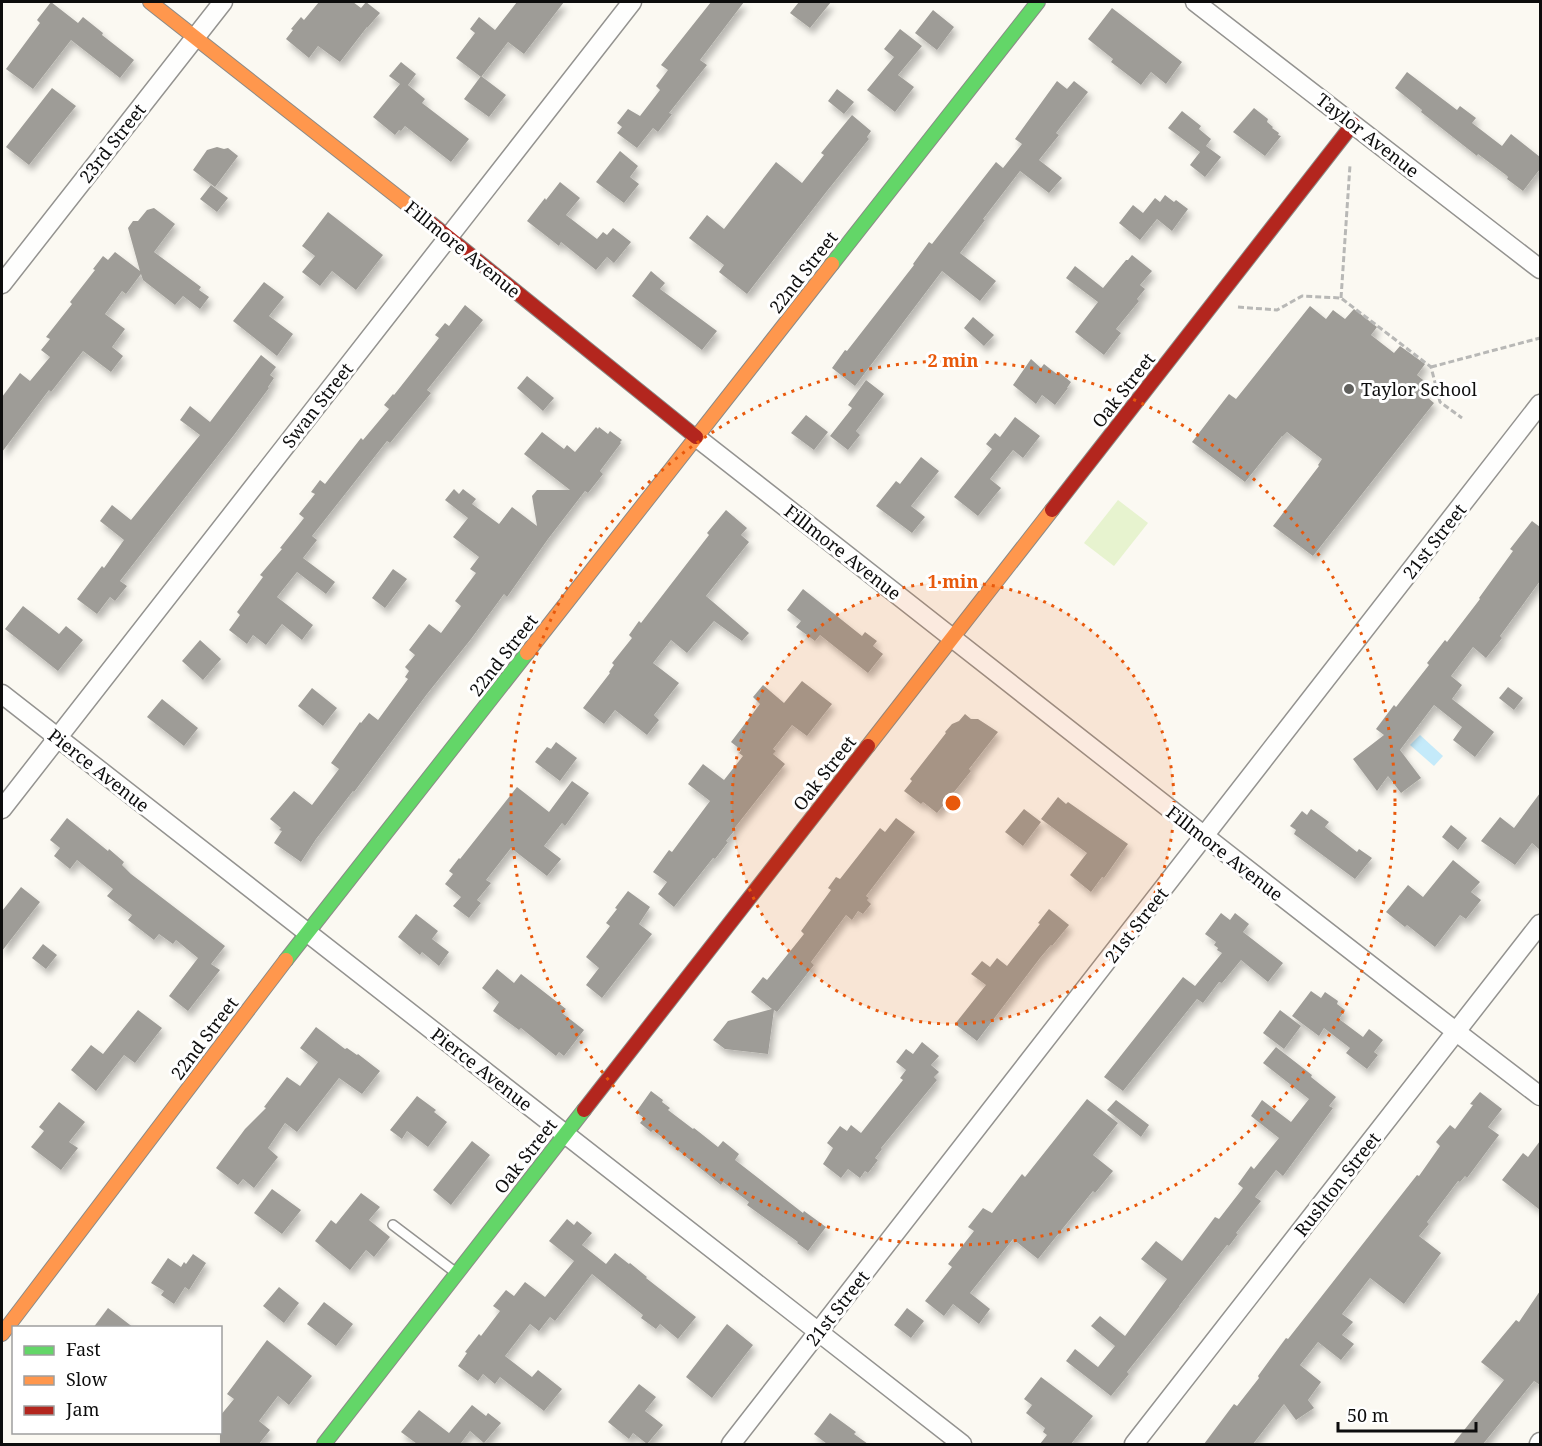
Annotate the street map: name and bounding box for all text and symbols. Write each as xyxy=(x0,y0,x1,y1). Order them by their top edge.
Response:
street label: Taylor Avenue xyxy=(1312,87,1424,183)
street label: 23rd Street xyxy=(73,98,151,188)
street label: Fillmore Avenue xyxy=(400,195,526,303)
street label: 22nd Street xyxy=(763,226,843,318)
text: 2 min xyxy=(928,348,978,372)
street label: Oak Street xyxy=(1086,348,1160,432)
street label: Swan Street xyxy=(276,358,358,452)
place label: Taylor School xyxy=(1361,377,1477,401)
marker: Taylor School xyxy=(1342,382,1356,396)
street label: 21st Street xyxy=(1397,498,1471,584)
street label: Fillmore Avenue xyxy=(780,499,906,605)
text: 1 min xyxy=(928,569,978,593)
street label: 22nd Street xyxy=(463,609,543,701)
street label: Pierce Avenue xyxy=(43,723,155,817)
street label: Oak Street xyxy=(787,731,861,815)
centre of rings xyxy=(943,793,963,813)
street label: Fillmore Avenue xyxy=(1162,800,1288,906)
street label: 21st Street xyxy=(1099,882,1173,968)
street label: 22nd Street xyxy=(165,992,243,1084)
street label: Pierce Avenue xyxy=(426,1022,538,1116)
street label: Oak Street xyxy=(488,1114,562,1198)
street label: Rushton Street xyxy=(1289,1127,1385,1241)
street label: 21st Street xyxy=(800,1265,874,1351)
legend xyxy=(12,1326,222,1434)
text: Fast xyxy=(66,1337,101,1361)
text: Slow xyxy=(66,1367,108,1391)
scale bar xyxy=(1338,1395,1476,1433)
text: Jam xyxy=(65,1397,100,1421)
text: 50 m xyxy=(1347,1403,1389,1427)

